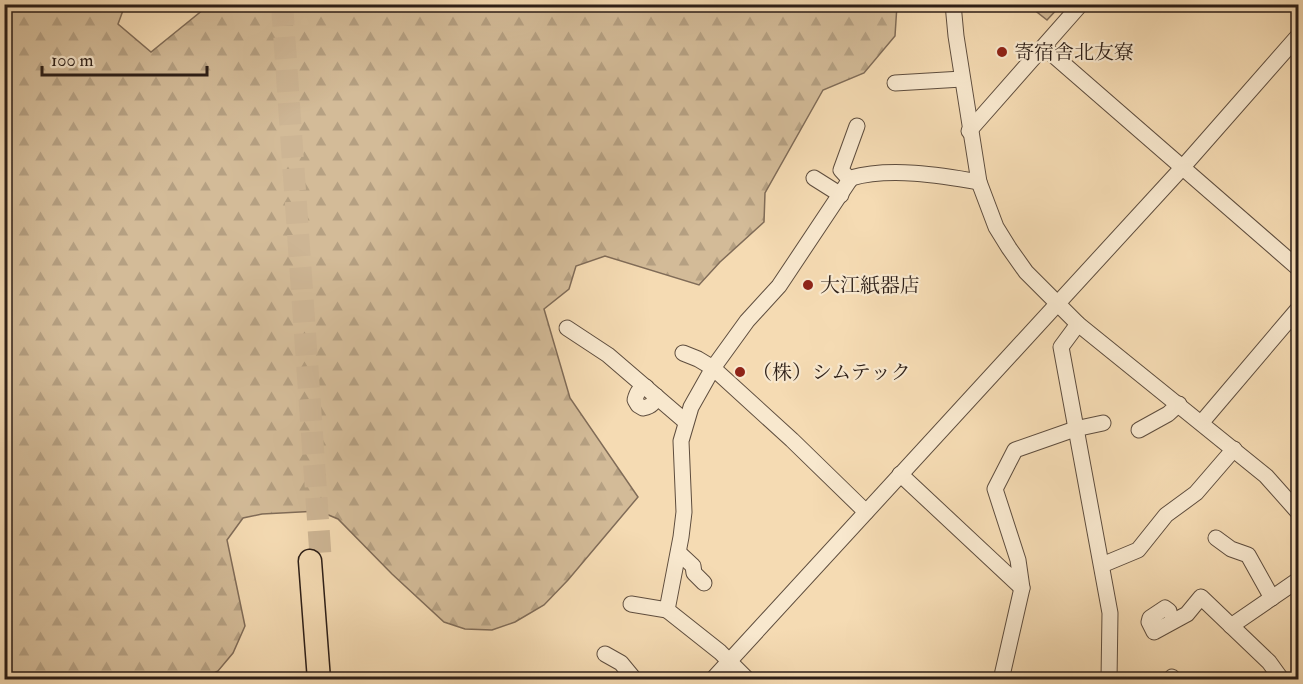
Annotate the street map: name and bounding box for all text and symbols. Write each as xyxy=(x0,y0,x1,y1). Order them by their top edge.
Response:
scale bar xyxy=(42,39,207,77)
place label: 寄宿舎北友寮 xyxy=(1014,40,1134,65)
marker: 寄宿舎北友寮 xyxy=(995,45,1009,59)
text: 100 m xyxy=(51,49,94,72)
place label: 大江紙器店 xyxy=(820,273,920,298)
marker: 大江紙器店 xyxy=(801,278,815,292)
place label: （株）シムテック xyxy=(752,360,911,385)
marker: （株）シムテック xyxy=(733,365,747,379)

